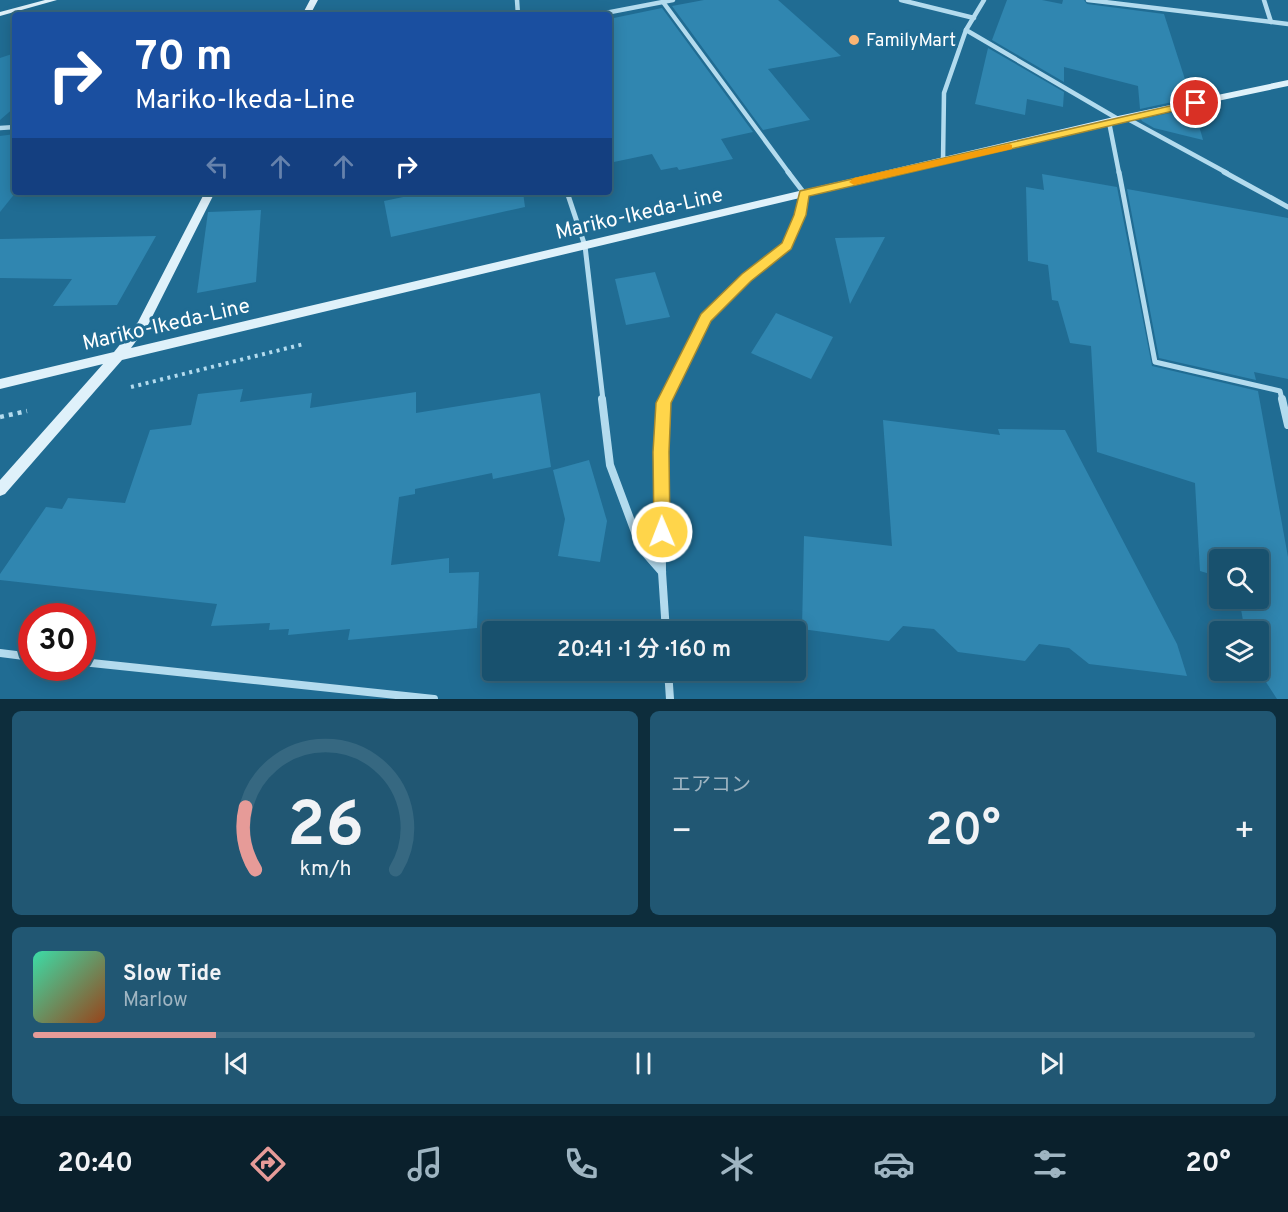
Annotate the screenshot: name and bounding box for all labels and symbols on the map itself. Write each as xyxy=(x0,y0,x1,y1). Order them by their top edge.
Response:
place label: FamilyMart xyxy=(866,30,956,53)
marker: FamilyMart xyxy=(847,33,861,47)
pin xyxy=(1170,77,1221,128)
street label: Mariko-Ikeda-Line xyxy=(553,182,726,247)
street label: Mariko-Ikeda-Line xyxy=(80,293,253,358)
position arrow xyxy=(630,500,694,564)
speed limit sign: 30 xyxy=(18,603,96,681)

